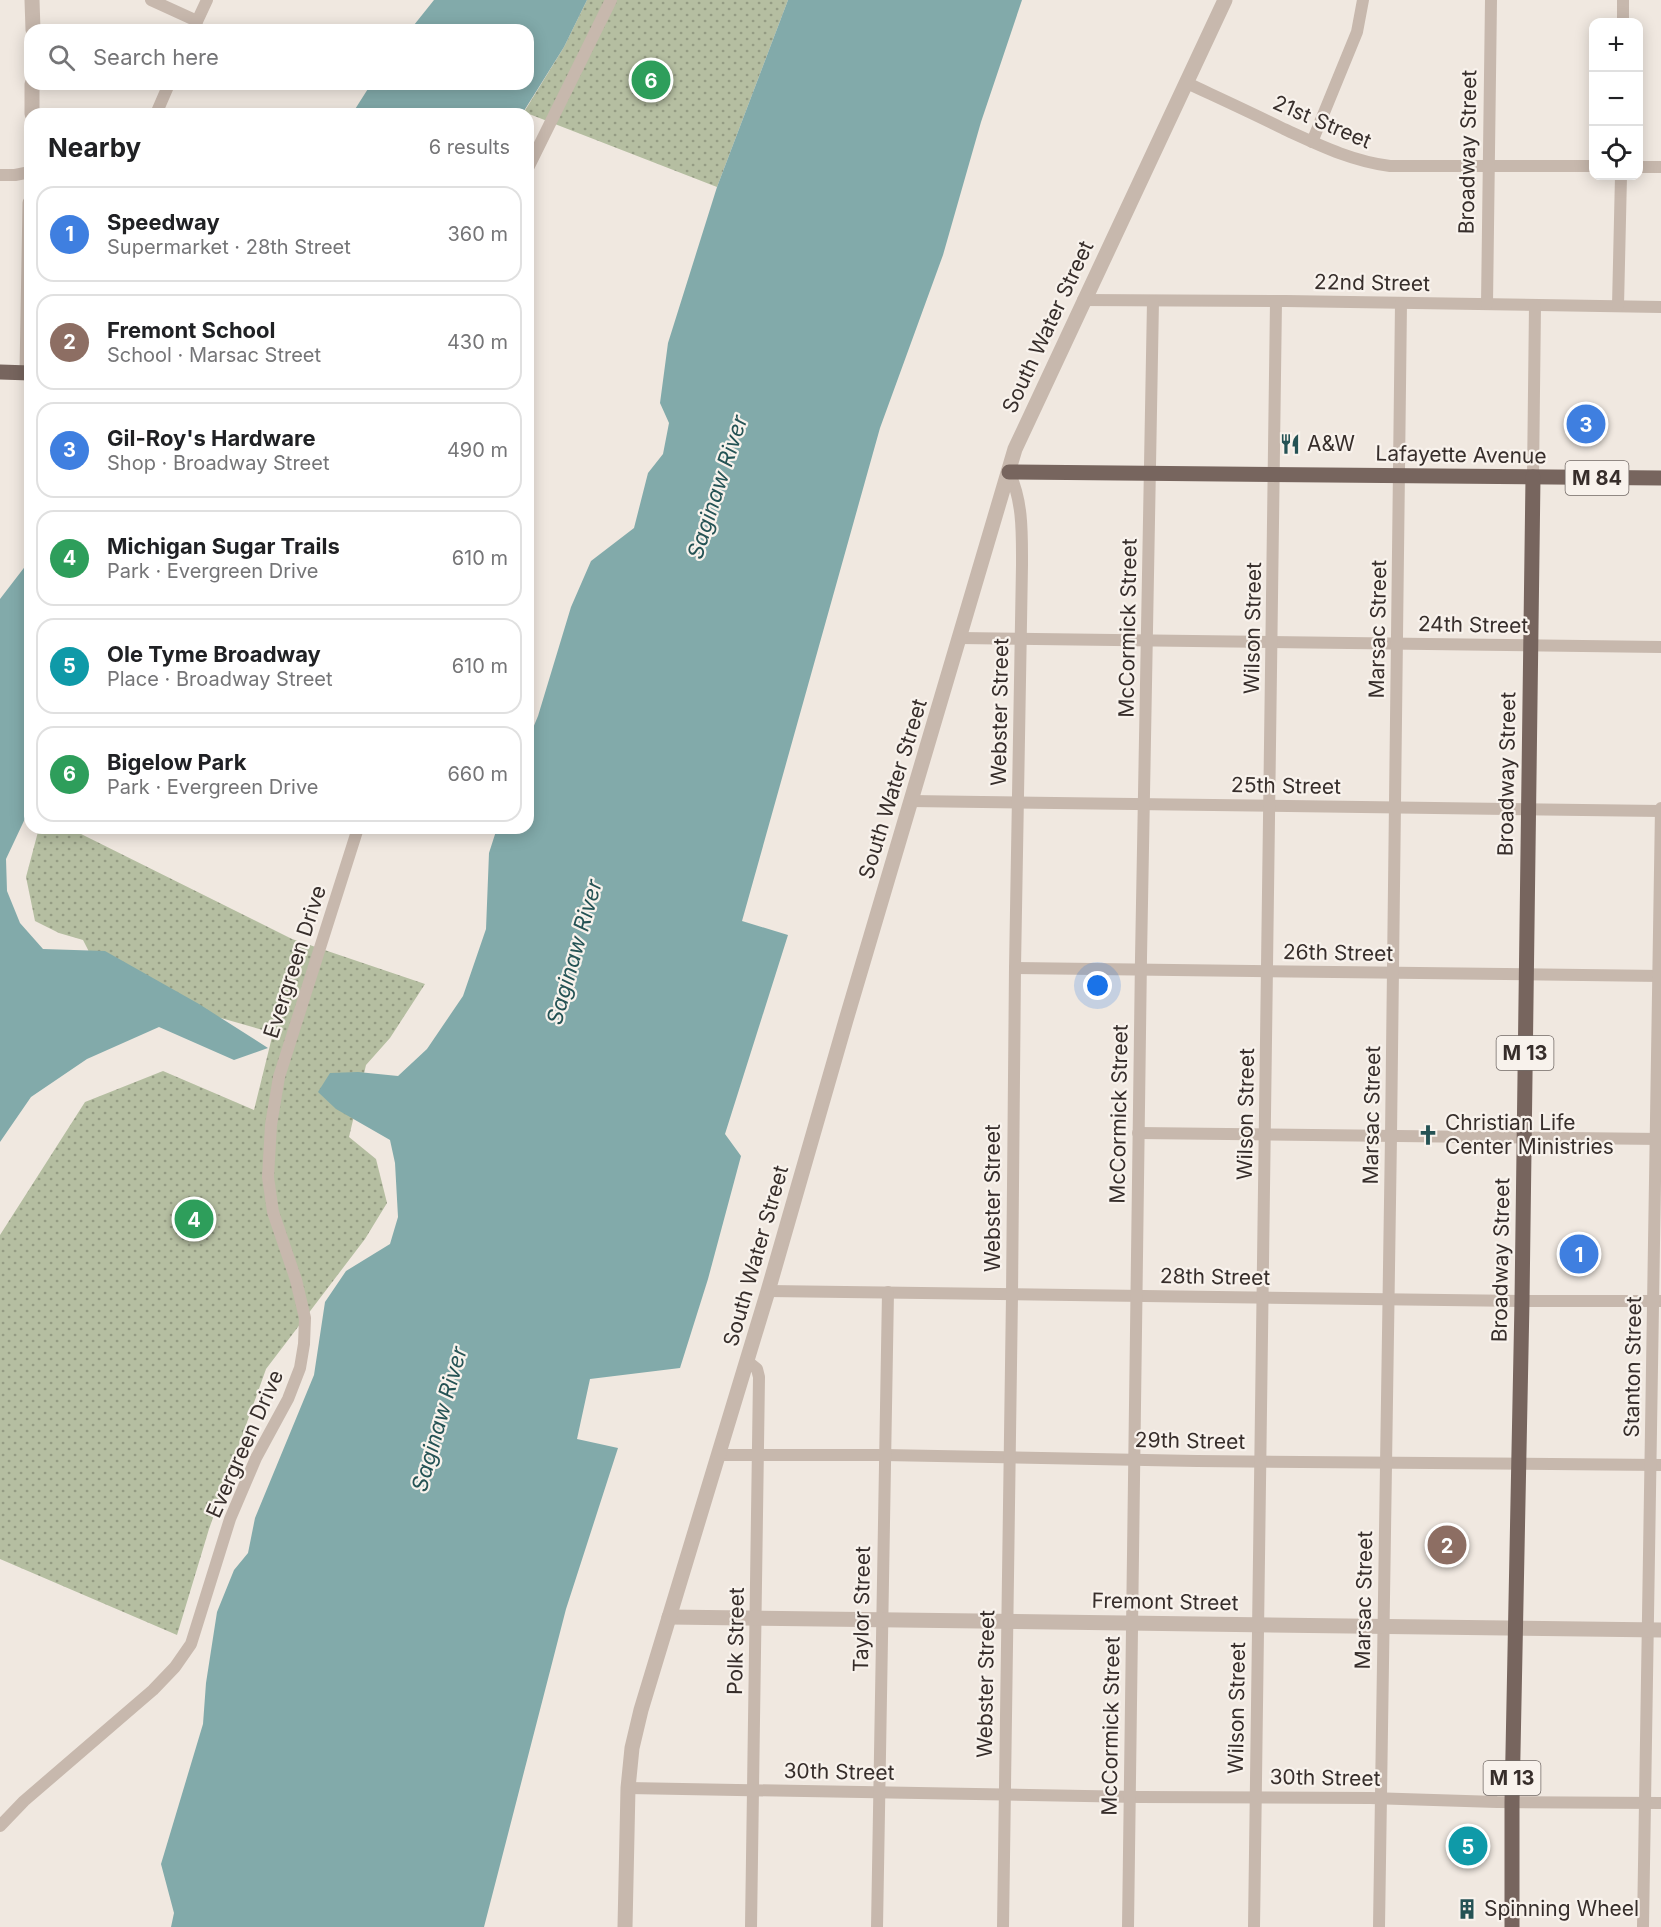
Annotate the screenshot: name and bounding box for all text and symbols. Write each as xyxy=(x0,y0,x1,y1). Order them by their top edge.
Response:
map controls xyxy=(1589,18,1643,180)
button: + xyxy=(1589,18,1643,72)
search box xyxy=(24,24,534,90)
icon: search xyxy=(45,41,78,74)
text: Search here xyxy=(93,44,219,70)
pin: 6 xyxy=(632,58,670,103)
street label: Broadway Street xyxy=(1454,69,1481,234)
button: − xyxy=(1589,72,1643,126)
street label: 21st Street xyxy=(1269,90,1375,154)
button: locate xyxy=(1589,126,1643,180)
text: Nearby xyxy=(48,132,141,163)
text: 6 results xyxy=(429,135,510,159)
text: Speedway xyxy=(107,209,220,235)
text: 1 xyxy=(65,222,74,246)
text: 360 m xyxy=(447,222,508,246)
text: Supermarket · 28th Street xyxy=(107,235,351,259)
street label: South Water Street xyxy=(997,237,1098,417)
street label: 22nd Street xyxy=(1314,269,1430,296)
text: Fremont School xyxy=(107,317,276,343)
text: 2 xyxy=(63,330,76,354)
text: 430 m xyxy=(447,330,508,354)
text: School · Marsac Street xyxy=(107,343,321,367)
pin: 3 xyxy=(1566,402,1606,446)
water label: Saginaw River xyxy=(682,411,753,562)
text: Gil-Roy's Hardware xyxy=(107,425,316,451)
place label: A&W xyxy=(1307,431,1355,456)
restaurant icon: A&W xyxy=(1278,432,1302,456)
text: 3 xyxy=(63,438,76,462)
text: 490 m xyxy=(447,438,508,462)
street label: Lafayette Avenue xyxy=(1375,441,1547,468)
text: Shop · Broadway Street xyxy=(107,451,329,475)
road number: M 84 xyxy=(1566,461,1628,495)
text: Michigan Sugar Trails xyxy=(107,533,340,559)
street label: McCormick Street xyxy=(1113,538,1142,718)
text: 4 xyxy=(63,546,76,570)
text: 610 m xyxy=(452,546,508,570)
text: Park · Evergreen Drive xyxy=(107,559,318,583)
street label: Marsac Street xyxy=(1364,559,1391,699)
street label: Wilson Street xyxy=(1239,562,1266,694)
street label: 24th Street xyxy=(1418,611,1529,638)
street label: Webster Street xyxy=(986,638,1013,786)
text: Ole Tyme Broadway xyxy=(107,641,321,667)
text: 5 xyxy=(63,654,76,678)
text: 610 m xyxy=(452,654,508,678)
text: Place · Broadway Street xyxy=(107,667,333,691)
street label: Broadway Street xyxy=(1493,691,1520,856)
street label: South Water Street xyxy=(853,696,932,882)
text: Bigelow Park xyxy=(107,749,246,775)
text: 6 xyxy=(63,762,76,786)
text: 660 m xyxy=(447,762,508,786)
street label: 25th Street xyxy=(1231,772,1341,799)
text: Park · Evergreen Drive xyxy=(107,775,318,799)
water label: Saginaw River xyxy=(541,876,607,1027)
street label: Evergreen Drive xyxy=(258,882,331,1041)
street label: 26th Street xyxy=(1283,939,1393,966)
your location xyxy=(1083,971,1112,1000)
street label: McCormick Street xyxy=(1104,1024,1133,1204)
road number: M 13 xyxy=(1496,1036,1553,1070)
street label: Marsac Street xyxy=(1358,1045,1385,1185)
street label: Wilson Street xyxy=(1232,1048,1259,1180)
place label: Christian Life Center Ministries xyxy=(1445,1110,1614,1159)
church icon: Christian Life Center Ministries xyxy=(1416,1123,1440,1147)
street label: Webster Street xyxy=(980,1124,1005,1272)
street label: South Water Street xyxy=(718,1162,793,1349)
street label: Broadway Street xyxy=(1487,1177,1514,1342)
pin: 4 xyxy=(174,1196,214,1242)
pin: 1 xyxy=(1560,1232,1598,1276)
street label: 28th Street xyxy=(1160,1263,1270,1290)
street label: Stanton Street xyxy=(1619,1296,1646,1438)
water label: Saginaw River xyxy=(406,1343,472,1494)
street label: Evergreen Drive xyxy=(201,1366,288,1522)
street label: 29th Street xyxy=(1135,1427,1246,1454)
pin: 2 xyxy=(1428,1522,1466,1568)
street label: Marsac Street xyxy=(1350,1530,1377,1670)
street label: Taylor Street xyxy=(848,1546,875,1672)
street label: Polk Street xyxy=(722,1587,749,1695)
street label: Fremont Street xyxy=(1091,1588,1239,1615)
street label: Webster Street xyxy=(972,1610,999,1758)
street label: McCormick Street xyxy=(1096,1636,1125,1816)
street label: Wilson Street xyxy=(1223,1642,1250,1774)
street label: 30th Street xyxy=(783,1758,895,1785)
road number: M 13 xyxy=(1484,1761,1540,1795)
street label: 30th Street xyxy=(1269,1764,1381,1791)
pin: 5 xyxy=(1448,1824,1488,1868)
place label: Spinning Wheel xyxy=(1484,1896,1639,1921)
building icon: Spinning Wheel xyxy=(1455,1897,1479,1921)

